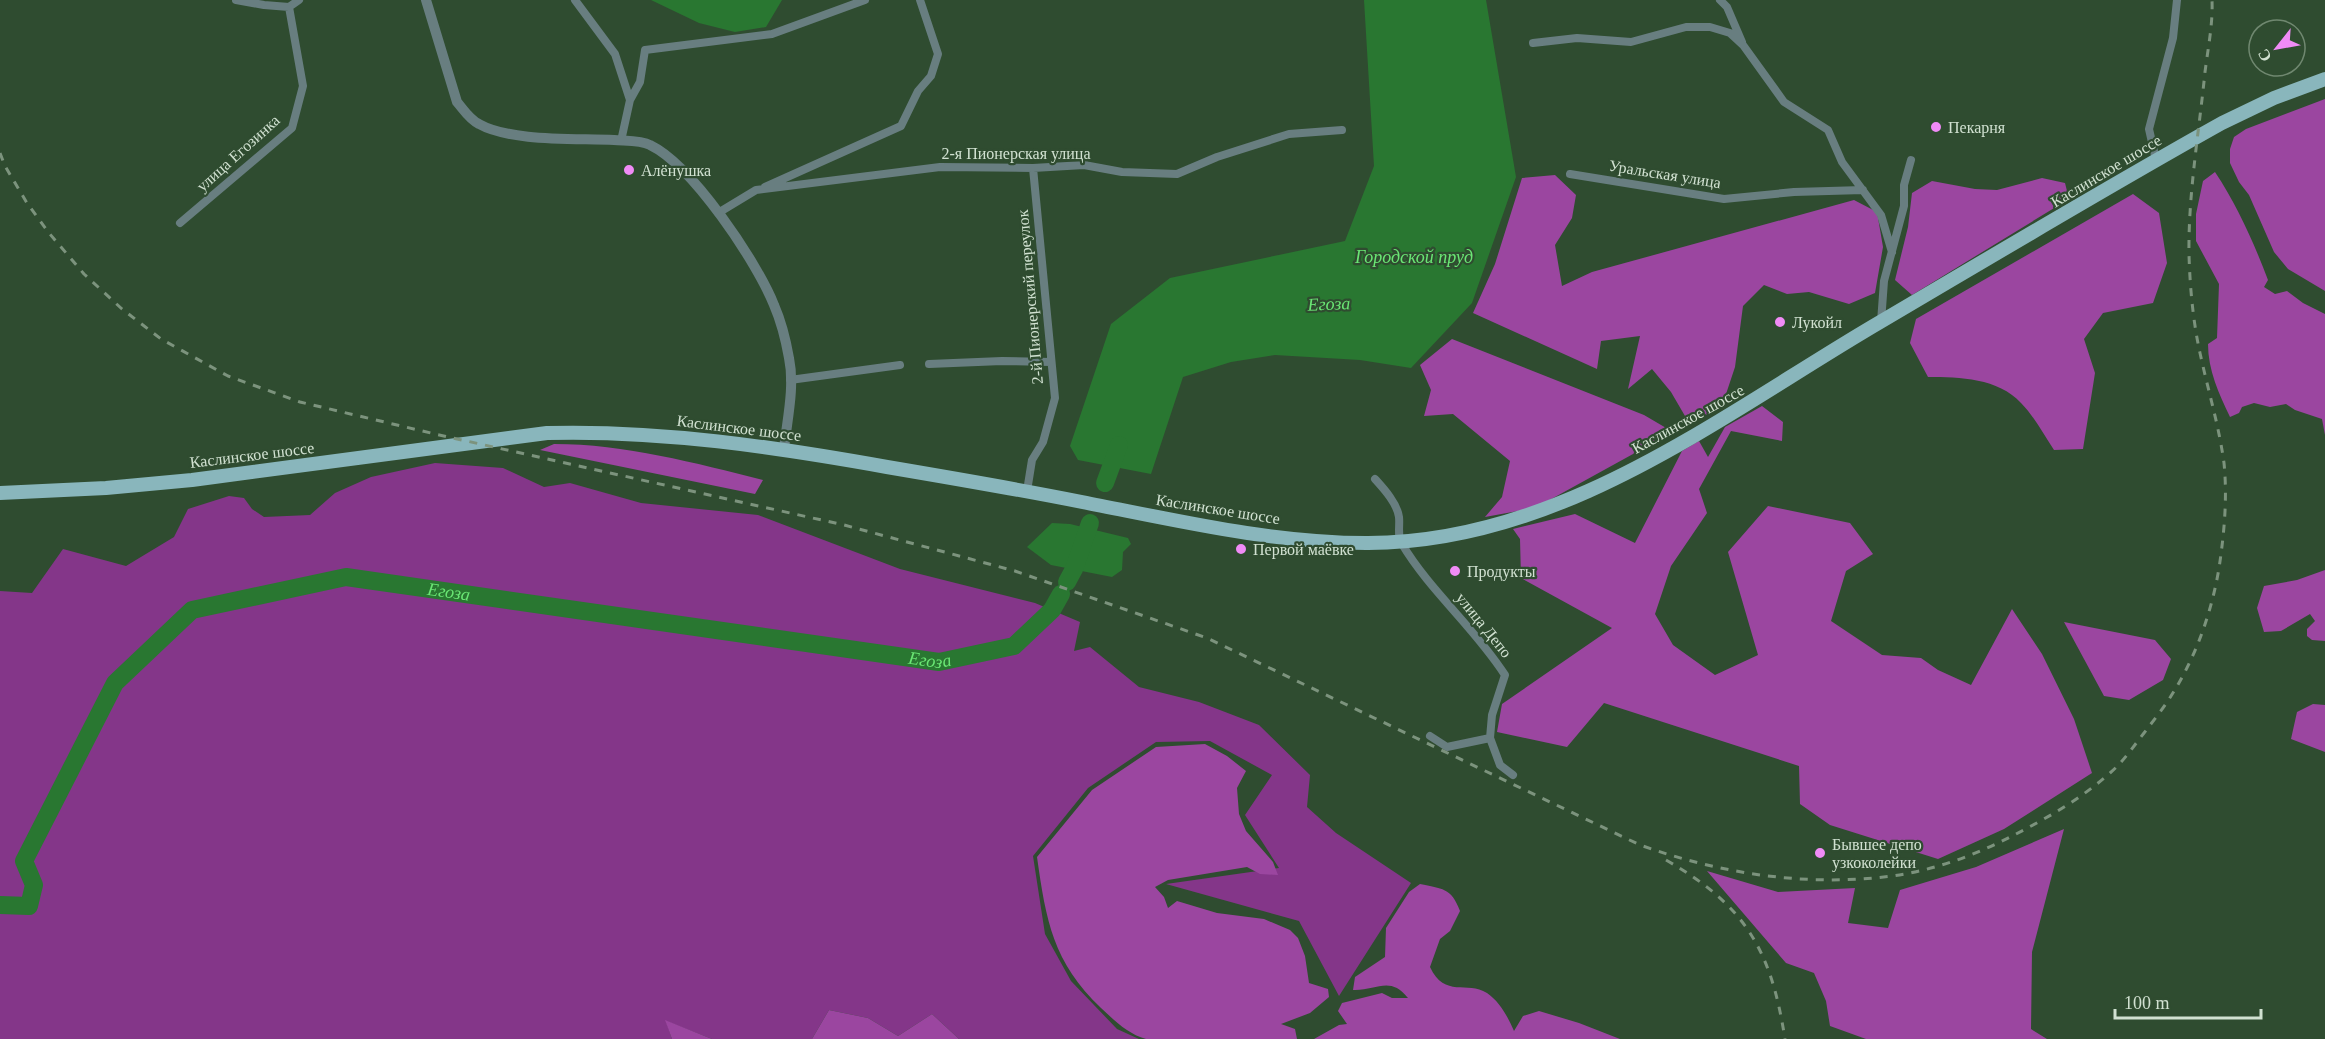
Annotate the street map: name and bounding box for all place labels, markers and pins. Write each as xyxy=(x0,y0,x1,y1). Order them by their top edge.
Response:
place label: Пекарня xyxy=(1948,119,2006,137)
marker: Пекарня xyxy=(1929,120,1943,134)
place label: Алёнушка xyxy=(641,162,711,180)
marker: Алёнушка xyxy=(622,163,636,177)
place label: Лукойл xyxy=(1792,314,1842,332)
marker: Лукойл xyxy=(1773,315,1787,329)
place label: Первой маёвке xyxy=(1253,541,1354,559)
marker: Первой маёвке xyxy=(1234,542,1248,556)
place label: Продукты xyxy=(1467,563,1536,581)
marker: Продукты xyxy=(1448,564,1462,578)
place label: Бывшее депо узкоколейки xyxy=(1832,836,1922,872)
marker: Бывшее депо узкоколейки xyxy=(1813,846,1827,860)

